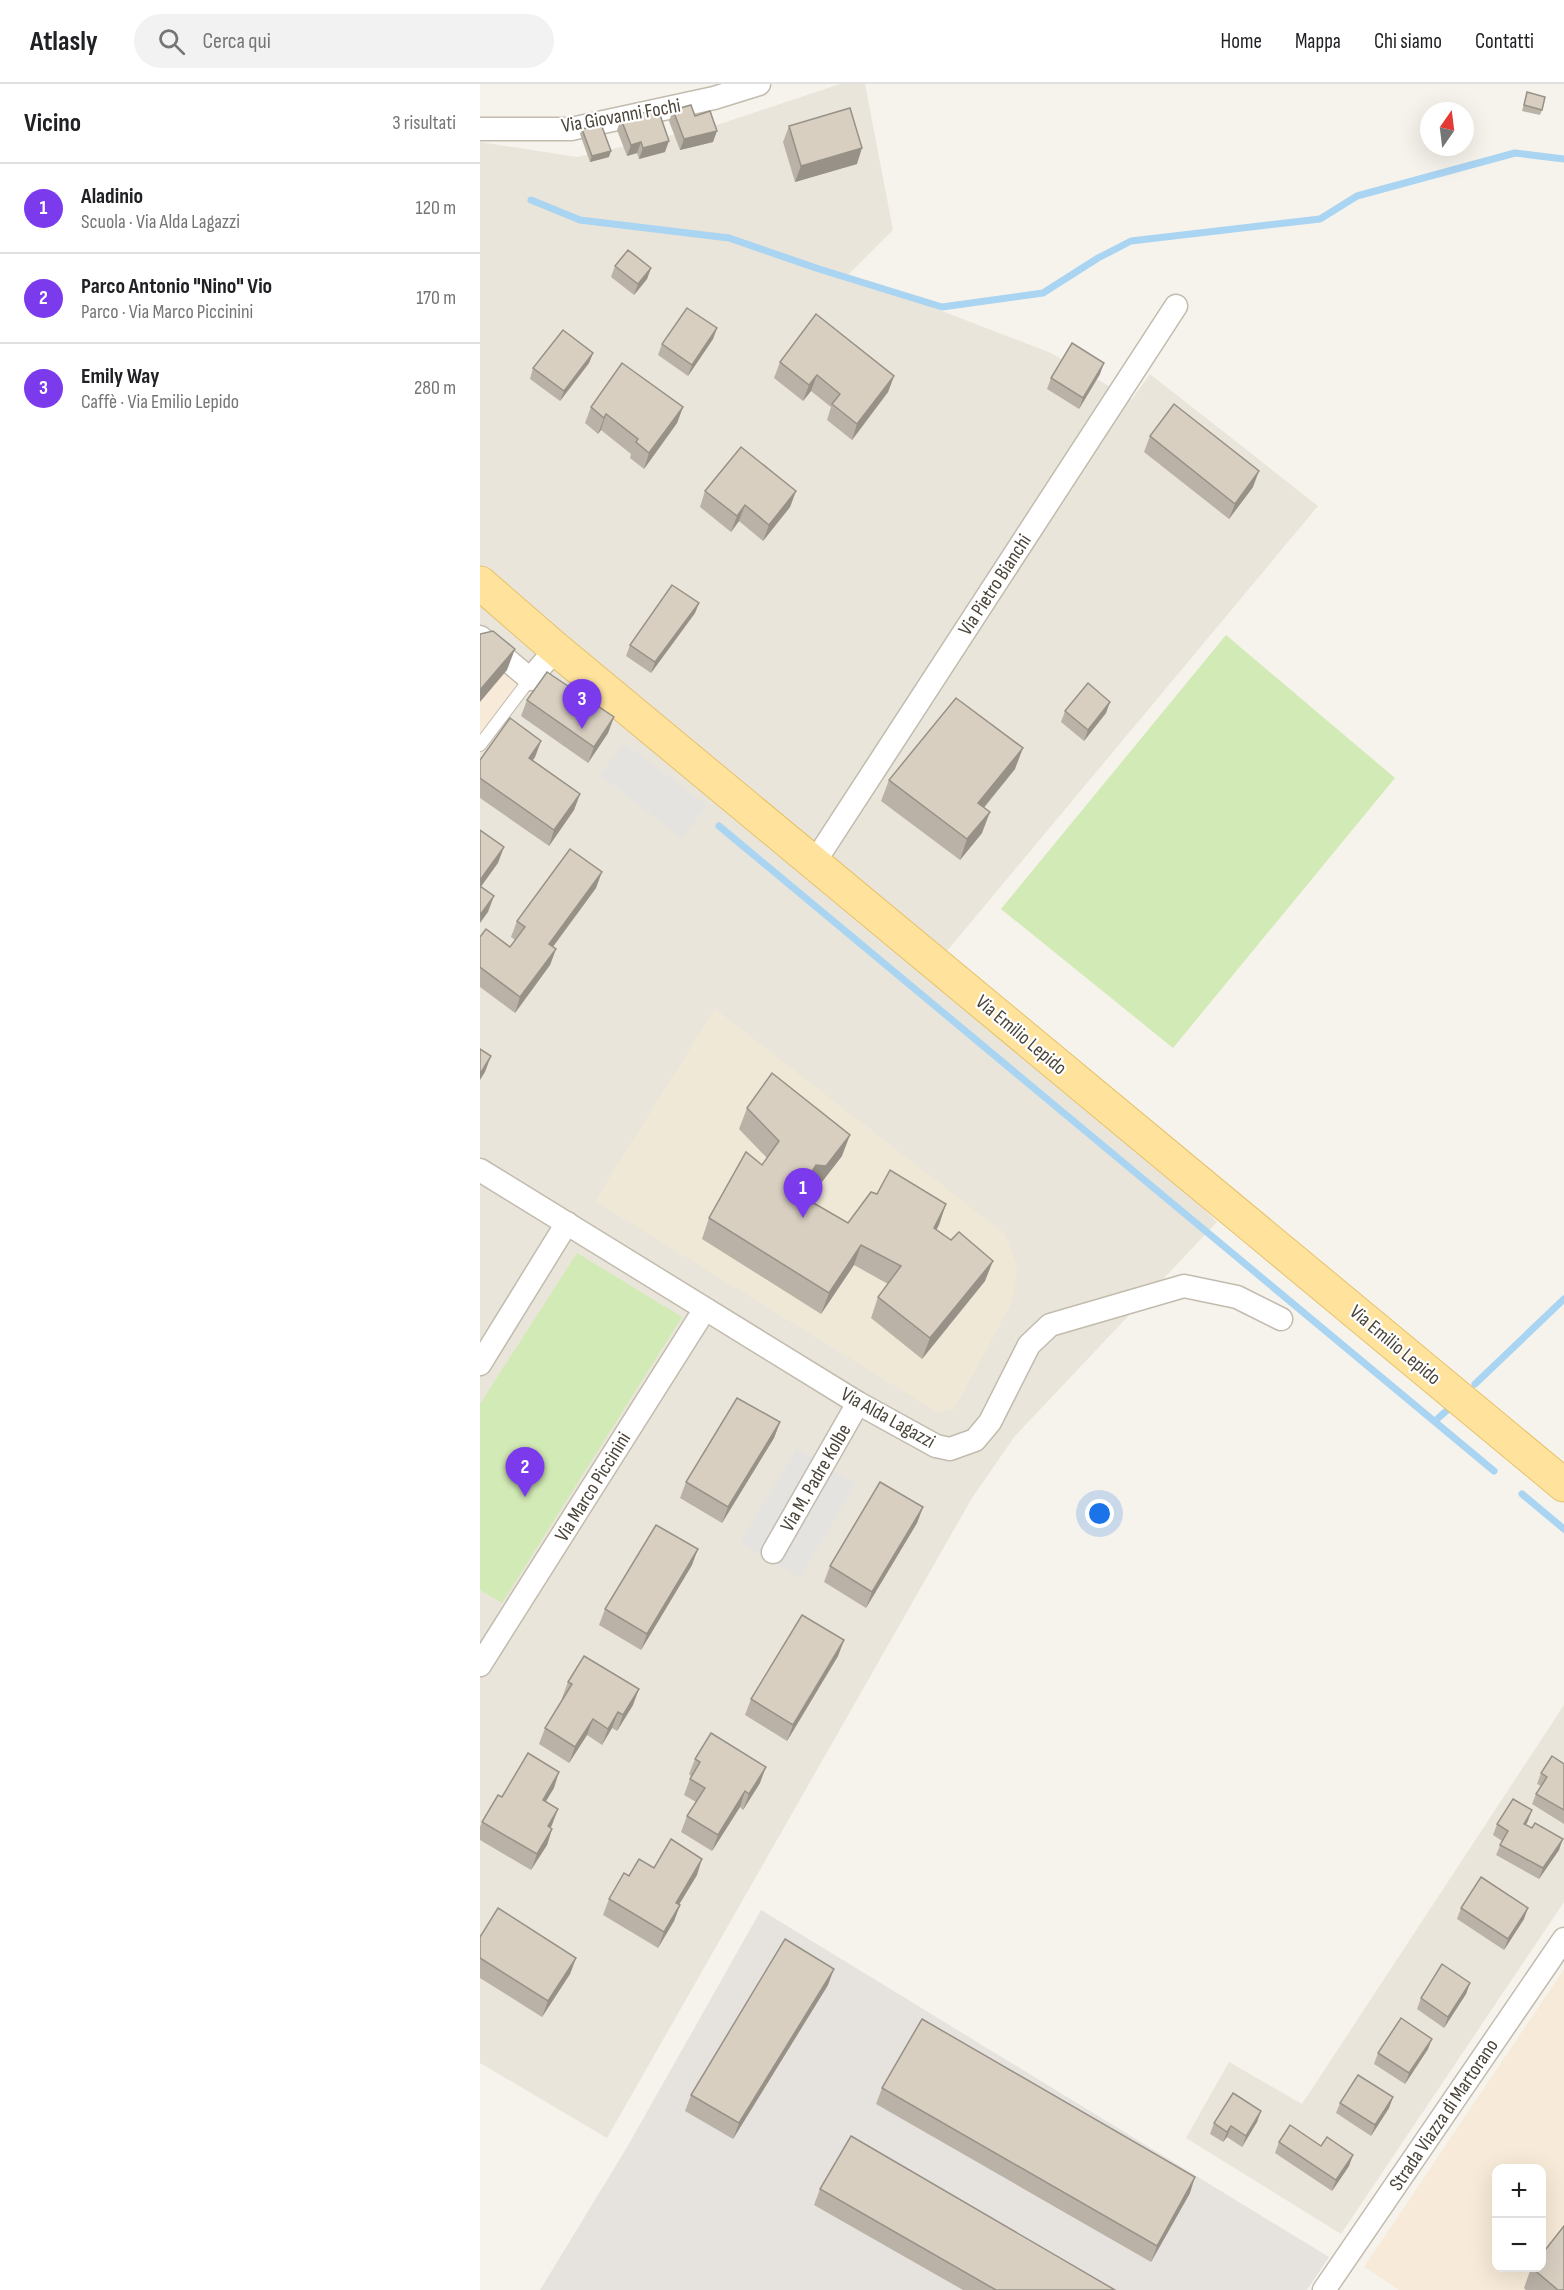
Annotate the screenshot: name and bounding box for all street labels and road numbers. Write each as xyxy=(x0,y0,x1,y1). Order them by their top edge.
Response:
street label: Via Giovanni Fochi xyxy=(560,94,682,138)
street label: Via Pietro Bianchi xyxy=(953,530,1037,640)
street label: Via Emilio Lepido xyxy=(971,990,1071,1080)
street label: Via Emilio Lepido xyxy=(1345,1300,1445,1390)
street label: Via Alda Lagazzi xyxy=(837,1382,939,1454)
street label: Via M. Padre Kolbe xyxy=(776,1420,856,1536)
street label: Via Marco Piccinini xyxy=(550,1428,636,1546)
street label: Strada Viazza di Martorano xyxy=(1384,2035,1504,2195)

